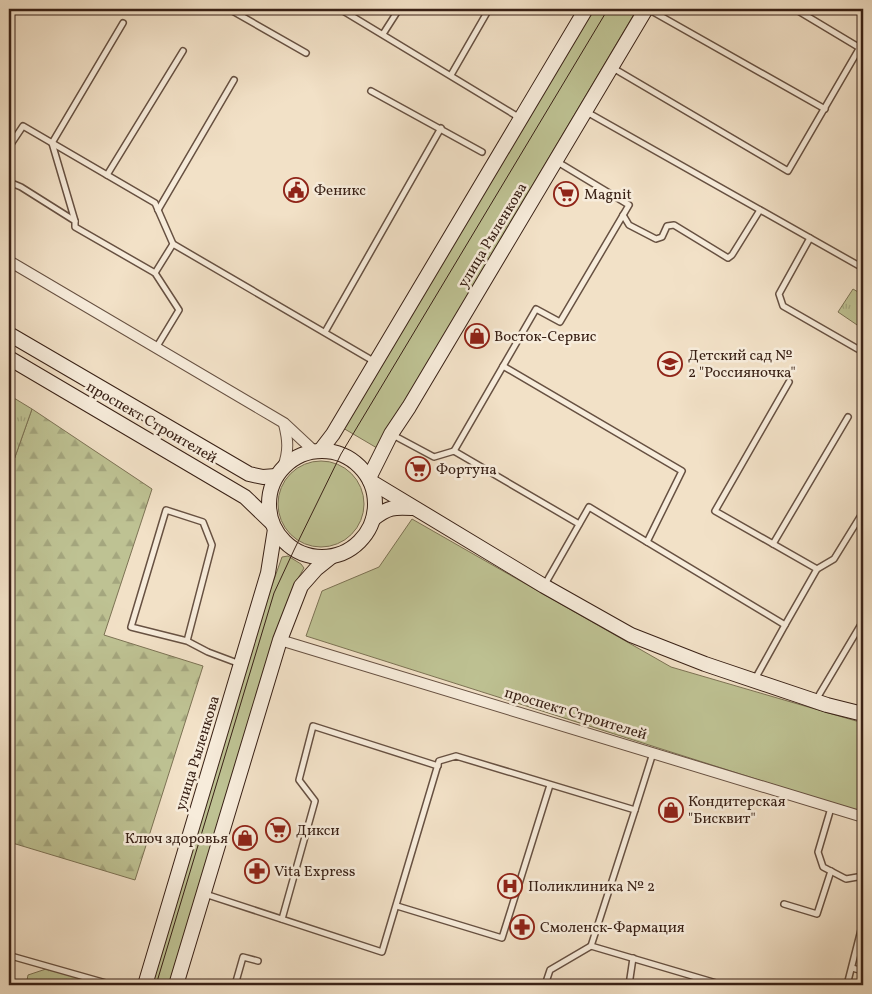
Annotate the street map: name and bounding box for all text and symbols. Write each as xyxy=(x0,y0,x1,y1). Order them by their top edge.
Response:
public building icon: Феникс xyxy=(283,177,309,203)
street label: улица Рыленкова xyxy=(454,179,533,292)
place label: Феникс xyxy=(314,181,366,202)
supermarket icon: Magnit xyxy=(553,181,579,207)
place label: Magnit xyxy=(584,185,632,206)
shop icon: Восток-Сервис xyxy=(464,323,490,349)
place label: Восток-Сервис xyxy=(494,327,597,348)
place label: Детский сад № 2 "Россияночка" xyxy=(688,346,796,384)
school or university icon: Детский сад № 2 "Россияночка" xyxy=(657,351,683,377)
street label: проспект Строителей xyxy=(82,377,221,469)
supermarket icon: Фортуна xyxy=(405,456,431,482)
place label: Фортуна xyxy=(436,460,497,481)
street label: проспект Строителей xyxy=(502,683,649,746)
street label: улица Рыленкова xyxy=(171,693,226,814)
place label: Кондитерская "Бисквит" xyxy=(688,792,786,830)
shop icon: Кондитерская "Бисквит" xyxy=(658,797,684,823)
supermarket icon: Дикси xyxy=(265,817,291,843)
place label: Дикси xyxy=(296,821,340,842)
shop icon: Ключ здоровья xyxy=(232,825,258,851)
place label: Ключ здоровья xyxy=(125,829,228,850)
pharmacy icon: Vita Express xyxy=(244,858,270,884)
place label: Vita Express xyxy=(274,862,355,883)
hospital icon: Поликлиника № 2 xyxy=(497,873,523,899)
place label: Поликлиника № 2 xyxy=(528,877,655,898)
pharmacy icon: Смоленск-Фармация xyxy=(509,914,535,940)
place label: Смоленск-Фармация xyxy=(540,918,685,939)

